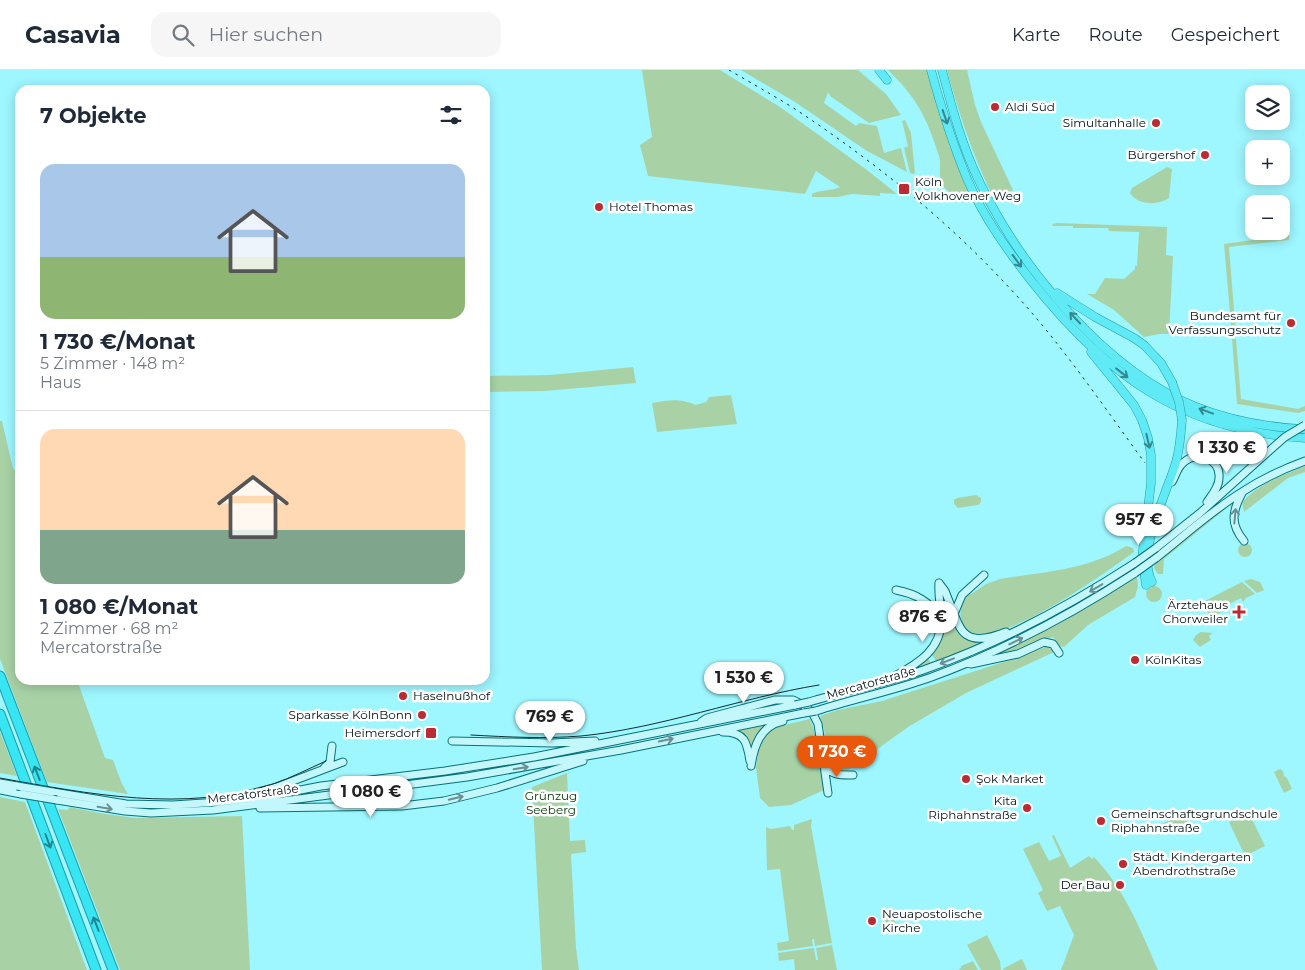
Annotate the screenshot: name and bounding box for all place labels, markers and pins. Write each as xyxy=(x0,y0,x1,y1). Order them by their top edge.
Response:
place label: Aldi Süd xyxy=(1005,99,1055,114)
marker: Aldi Süd xyxy=(989,101,1001,113)
place label: Simultanhalle xyxy=(1063,115,1146,130)
marker: Simultanhalle xyxy=(1150,117,1162,129)
place label: Bürgershof xyxy=(1127,147,1196,162)
marker: Bürgershof xyxy=(1199,149,1211,161)
place label: Köln Volkhovener Weg xyxy=(915,174,1021,203)
marker: Köln Volkhovener Weg xyxy=(897,182,911,196)
place label: Hotel Thomas xyxy=(609,199,693,214)
marker: Hotel Thomas xyxy=(593,201,605,213)
place label: Bundesamt für Verfassungsschutz xyxy=(1169,308,1281,337)
marker: Bundesamt für Verfassungsschutz xyxy=(1285,317,1297,329)
pin: 1 330 € xyxy=(1181,432,1273,474)
pin: 957 € xyxy=(1104,504,1174,546)
place label: Ärztehaus Chorweiler xyxy=(1163,597,1228,626)
pin: 876 € xyxy=(888,600,958,643)
marker: Ärztehaus Chorweiler xyxy=(1232,605,1246,619)
place label: KölnKitas xyxy=(1145,652,1201,667)
marker: KölnKitas xyxy=(1129,654,1141,666)
pin: 1 530 € xyxy=(698,662,790,704)
place label: Haselnußhof xyxy=(413,688,491,703)
marker: Haselnußhof xyxy=(397,690,409,702)
pin: 769 € xyxy=(515,700,585,743)
place label: Sparkasse KölnBonn xyxy=(289,707,412,722)
marker: Sparkasse KölnBonn xyxy=(416,709,428,721)
place label: Heimersdorf xyxy=(345,725,421,740)
marker: Heimersdorf xyxy=(424,726,438,740)
pin: 1 730 € xyxy=(791,736,883,778)
place label: Şok Market xyxy=(976,771,1044,786)
marker: Şok Market xyxy=(960,773,972,785)
pin: 1 080 € xyxy=(325,776,417,818)
place label: Kita Riphahnstraße xyxy=(928,793,1017,822)
marker: Kita Riphahnstraße xyxy=(1021,802,1033,814)
place label: Gemeinschaftsgrundschule Riphahnstraße xyxy=(1111,806,1278,835)
marker: Gemeinschaftsgrundschule Riphahnstraße xyxy=(1095,815,1107,827)
place label: Städt. Kindergarten Abendrothstraße xyxy=(1133,849,1251,878)
marker: Städt. Kindergarten Abendrothstraße xyxy=(1117,858,1129,870)
place label: Der Bau xyxy=(1061,877,1110,892)
marker: Der Bau xyxy=(1114,879,1126,891)
place label: Neuapostolische Kirche xyxy=(882,906,982,935)
marker: Neuapostolische Kirche xyxy=(866,915,878,927)

